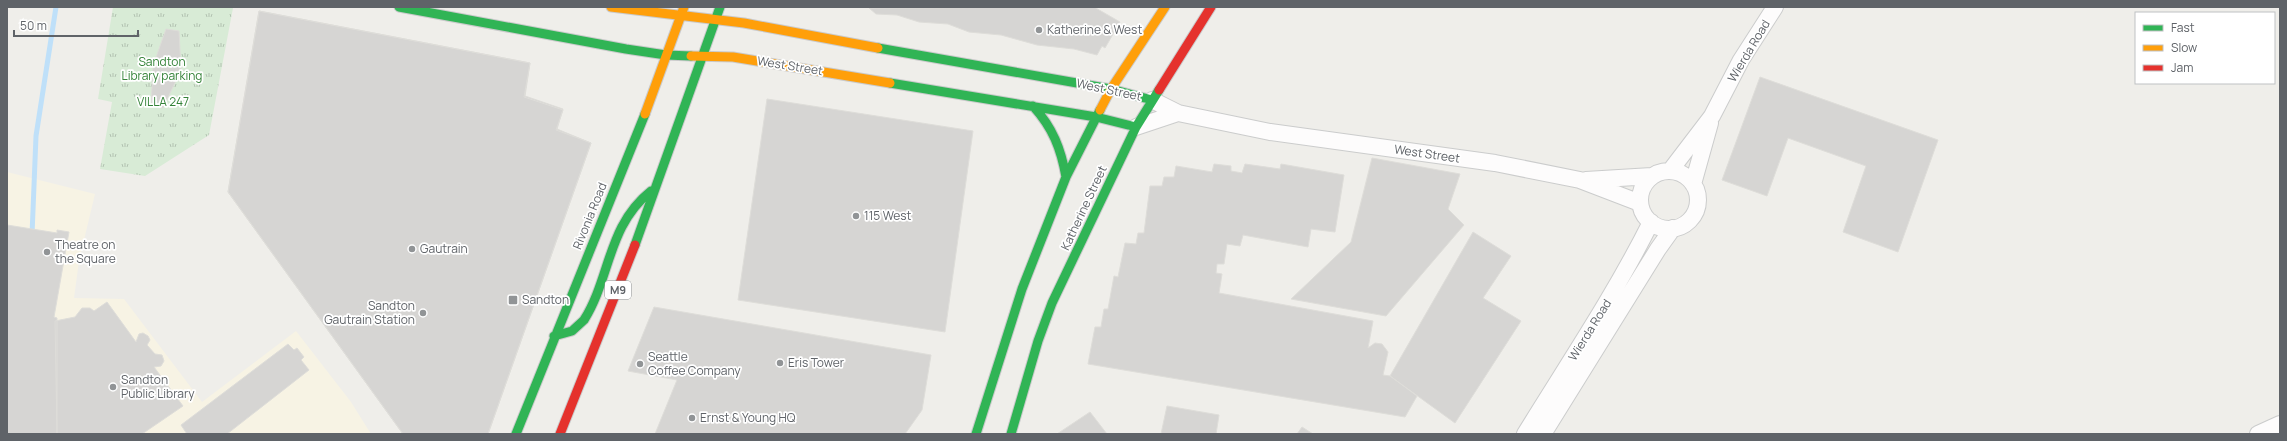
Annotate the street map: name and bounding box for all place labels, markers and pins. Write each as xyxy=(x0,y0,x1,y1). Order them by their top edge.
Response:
place label: Katherine & West xyxy=(1047,21,1142,38)
marker: Katherine & West xyxy=(1034,25,1044,35)
place label: 115 West xyxy=(864,207,912,224)
marker: 115 West xyxy=(851,211,861,221)
place label: Theatre on the Square xyxy=(55,236,116,267)
place label: Gautrain xyxy=(420,240,468,257)
marker: Gautrain xyxy=(407,244,417,254)
marker: Theatre on the Square xyxy=(42,247,52,257)
place label: Sandton xyxy=(522,291,569,308)
marker: Sandton xyxy=(507,294,519,306)
place label: Sandton Gautrain Station xyxy=(324,297,415,328)
marker: Sandton Gautrain Station xyxy=(418,308,428,318)
place label: Seattle Coffee Company xyxy=(648,348,741,379)
place label: Eris Tower xyxy=(788,354,845,371)
marker: Eris Tower xyxy=(775,358,785,368)
marker: Seattle Coffee Company xyxy=(635,359,645,369)
place label: Sandton Public Library xyxy=(121,371,195,402)
marker: Sandton Public Library xyxy=(108,382,118,392)
place label: Ernst & Young HQ xyxy=(700,409,796,426)
marker: Ernst & Young HQ xyxy=(687,413,697,423)

